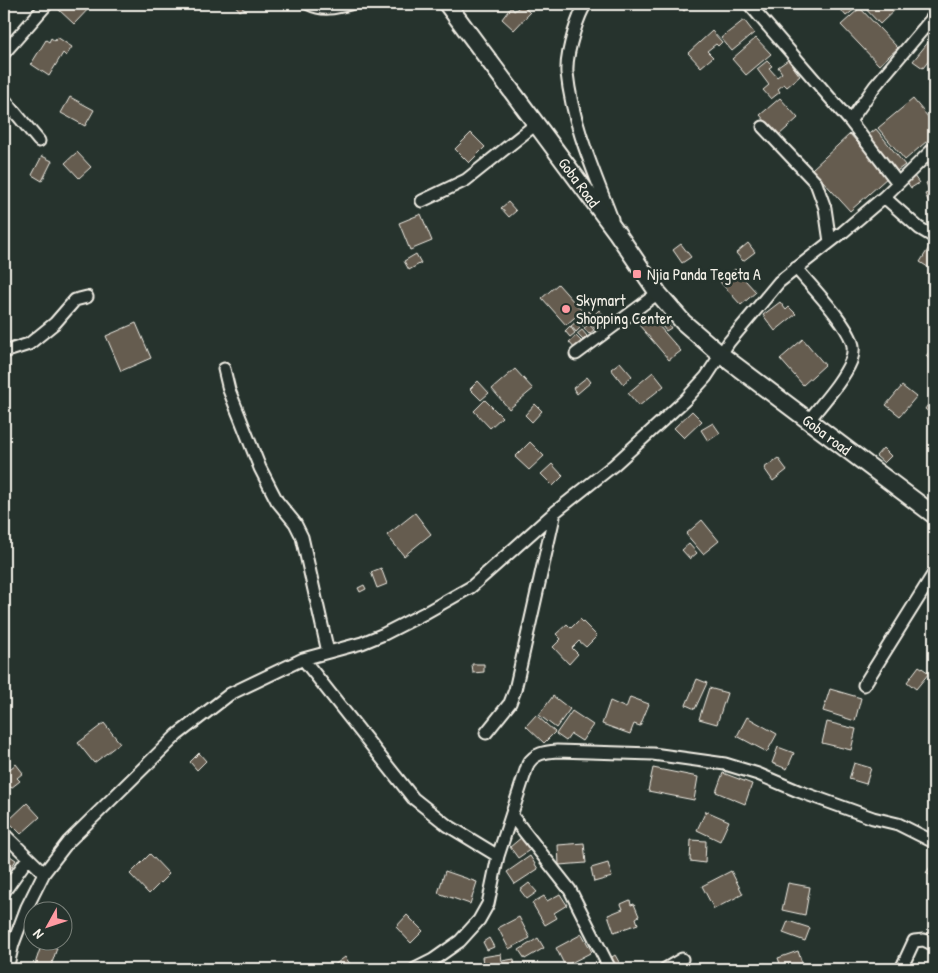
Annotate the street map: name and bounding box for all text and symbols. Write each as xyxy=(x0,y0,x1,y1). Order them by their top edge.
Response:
street label: Goba Road xyxy=(554,153,605,212)
place label: Njia Panda Tegeta A xyxy=(647,263,761,285)
marker: Njia Panda Tegeta A xyxy=(631,268,643,280)
place label: Skymart Shopping Center xyxy=(576,289,672,329)
marker: Skymart Shopping Center xyxy=(560,303,572,315)
street label: Goba road xyxy=(798,409,856,460)
north arrow xyxy=(22,900,72,950)
text: N xyxy=(28,925,47,944)

